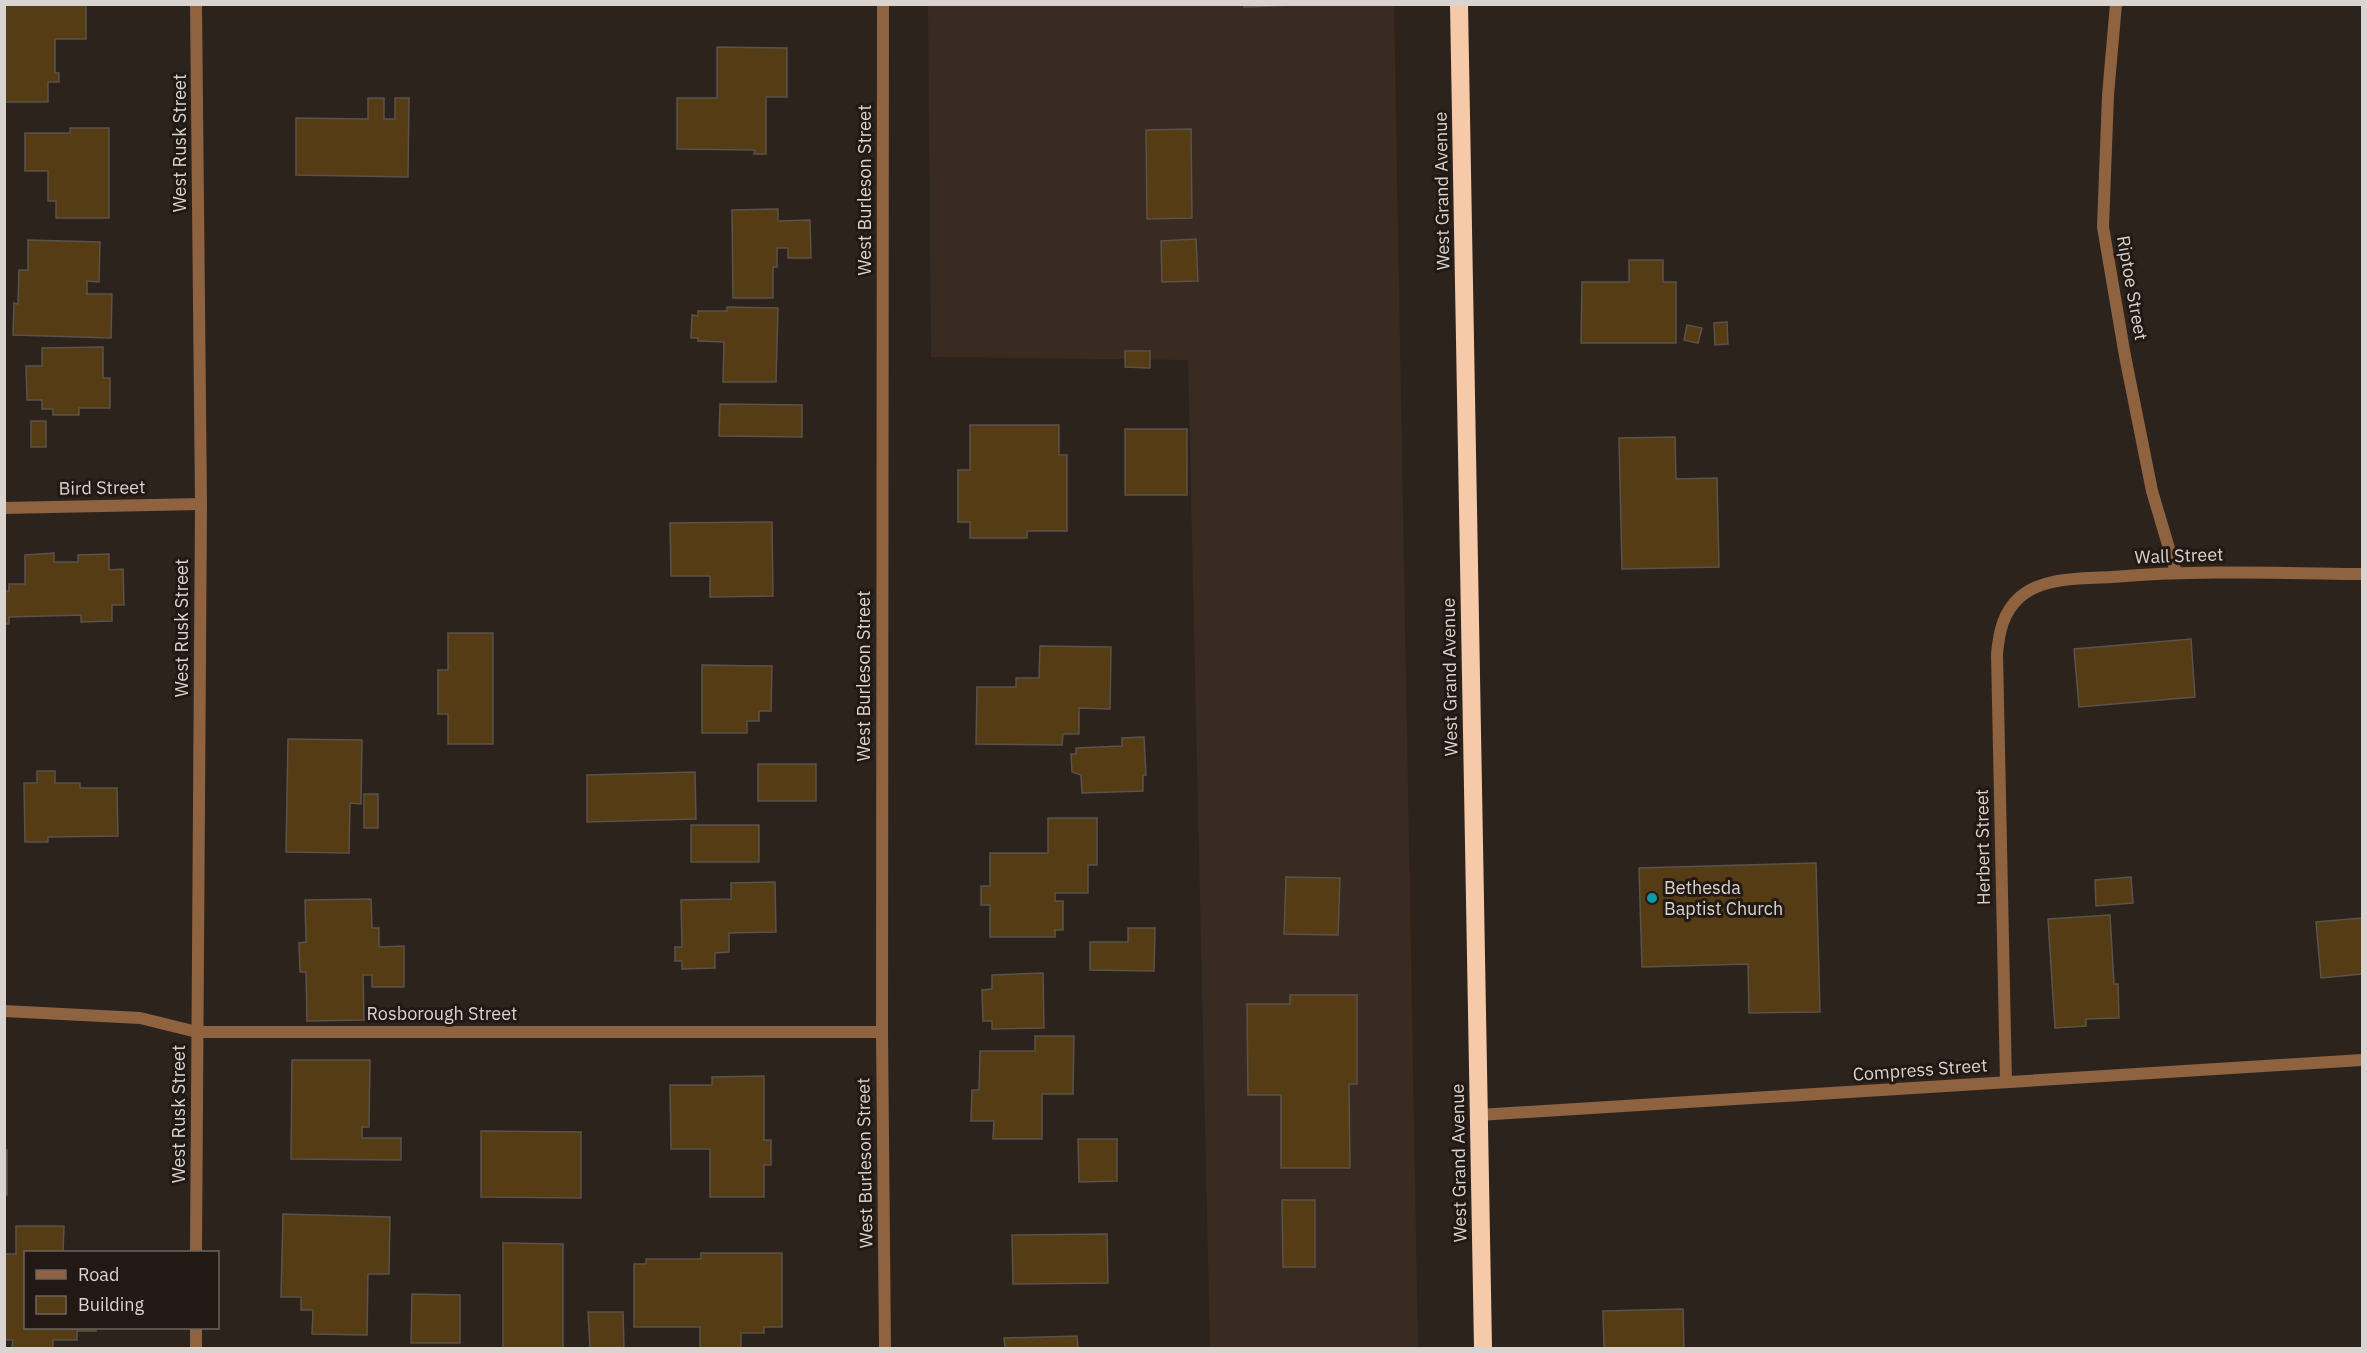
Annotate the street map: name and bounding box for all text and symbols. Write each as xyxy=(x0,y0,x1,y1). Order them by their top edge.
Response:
street label: West Rusk Street xyxy=(168,74,191,212)
street label: West Burleson Street xyxy=(853,105,876,275)
street label: West Grand Avenue xyxy=(1429,111,1454,270)
street label: Riptoe Street xyxy=(2112,234,2153,342)
street label: Bird Street xyxy=(58,475,146,500)
street label: Wall Street xyxy=(2134,542,2224,569)
street label: West Rusk Street xyxy=(170,559,193,697)
street label: West Burleson Street xyxy=(852,591,875,761)
street label: West Grand Avenue xyxy=(1437,597,1462,756)
street label: Herbert Street xyxy=(1970,789,1995,905)
place label: Bethesda Baptist Church xyxy=(1664,876,1783,920)
marker: Bethesda Baptist Church xyxy=(1645,891,1659,905)
street label: Rosborough Street xyxy=(367,1002,517,1025)
street label: West Rusk Street xyxy=(167,1045,190,1183)
street label: Compress Street xyxy=(1852,1053,1988,1086)
street label: West Burleson Street xyxy=(852,1077,877,1249)
street label: West Grand Avenue xyxy=(1446,1083,1471,1242)
legend xyxy=(24,1251,219,1329)
text: Road xyxy=(78,1263,119,1286)
text: Building xyxy=(78,1293,145,1316)

